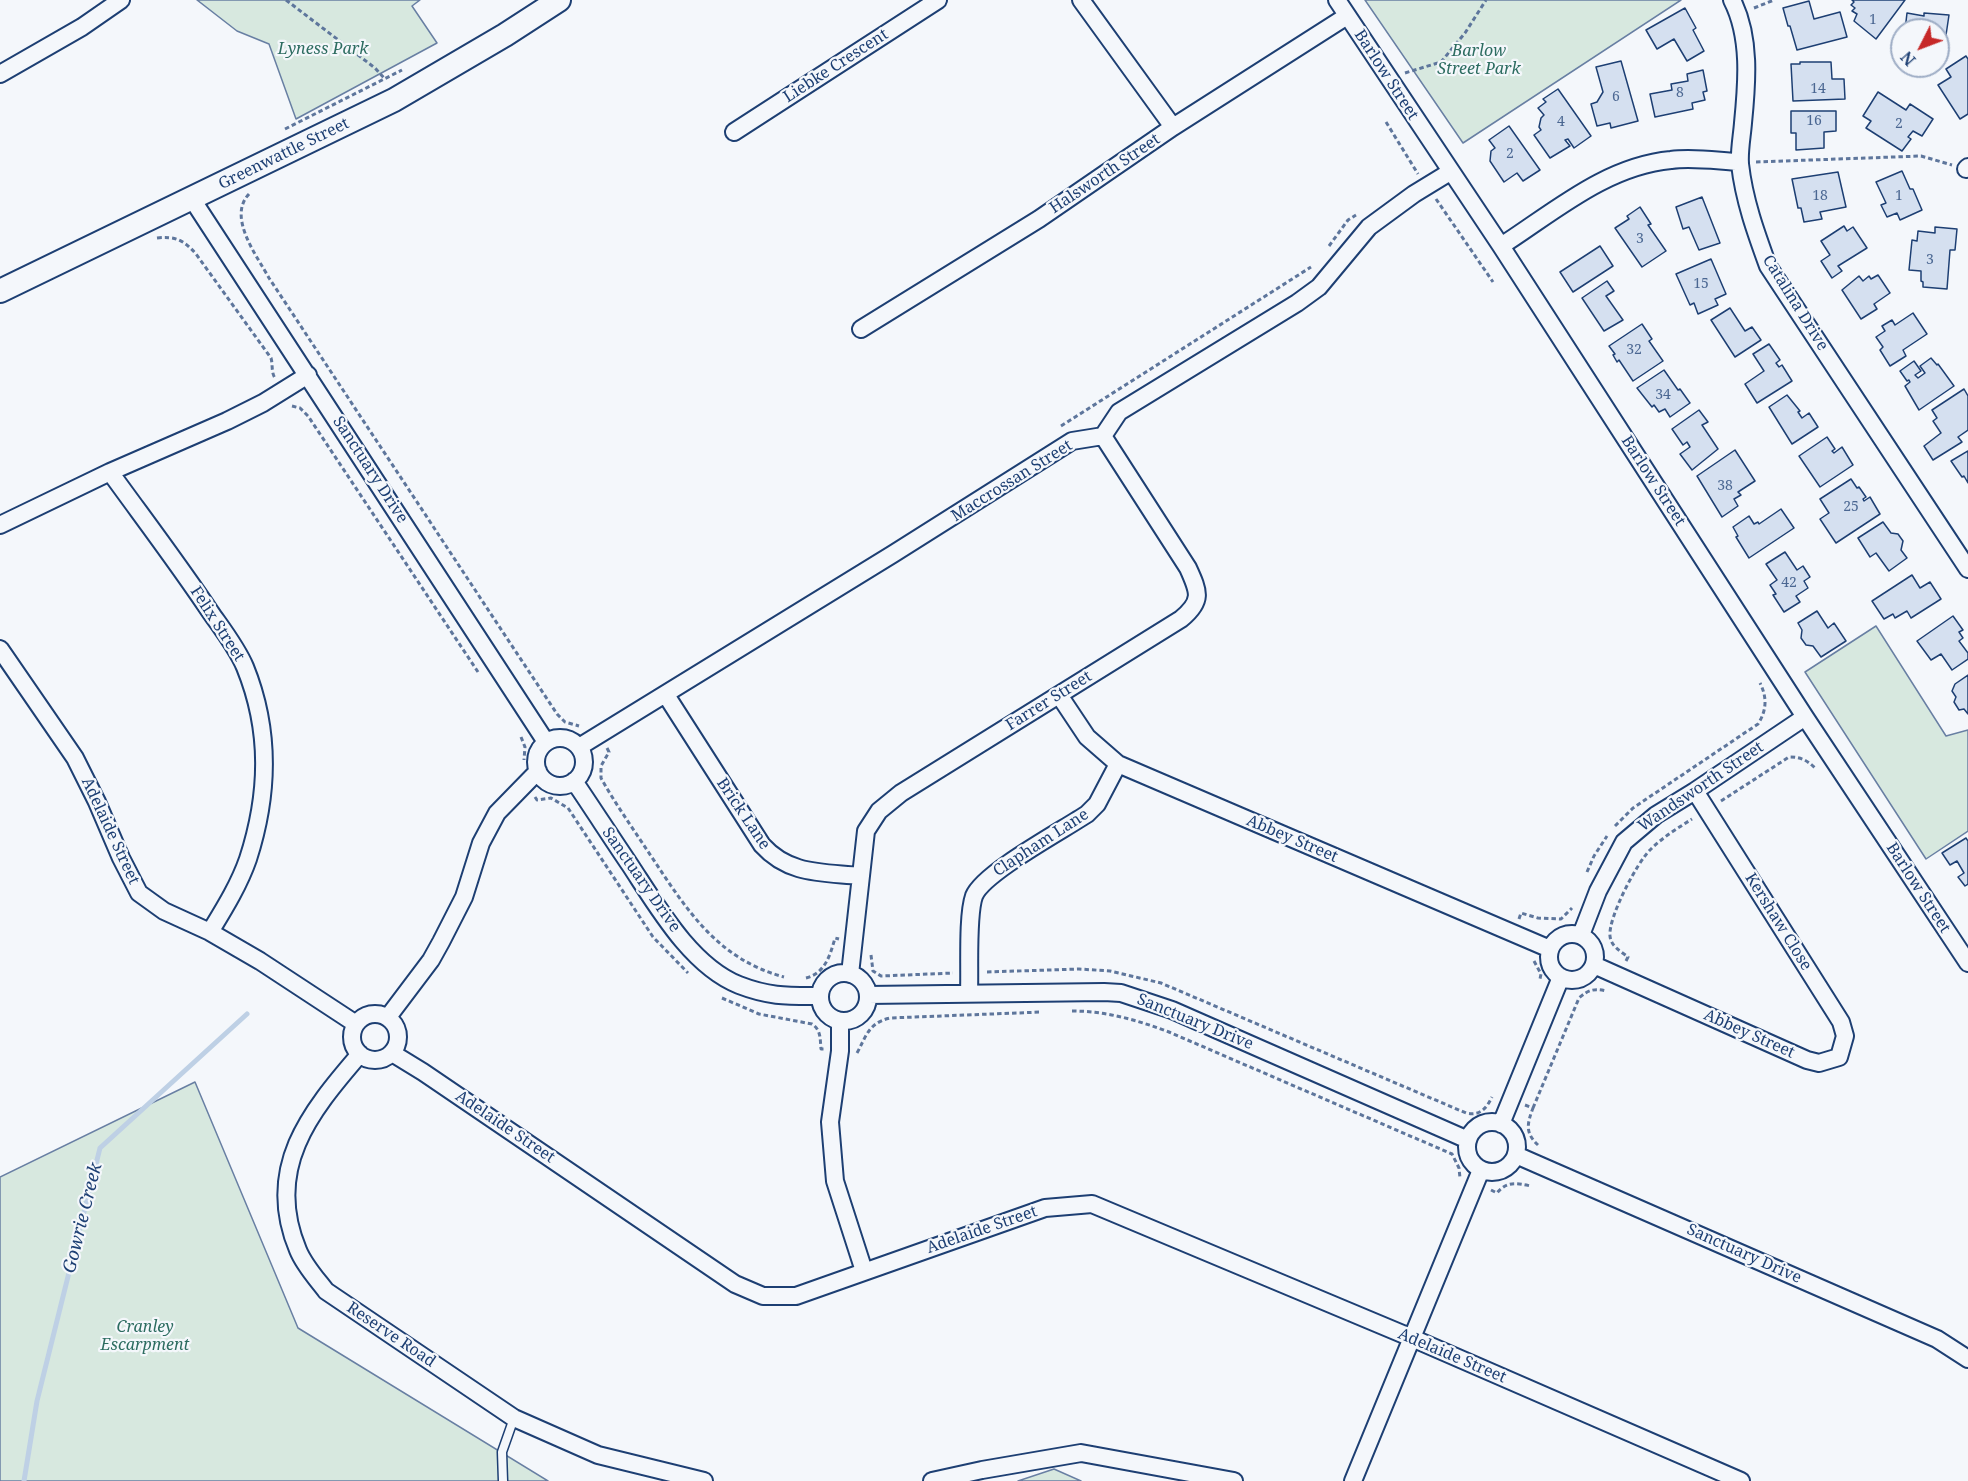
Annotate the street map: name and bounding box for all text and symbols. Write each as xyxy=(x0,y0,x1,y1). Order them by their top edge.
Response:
house number: 1 xyxy=(1869,12,1877,28)
north arrow xyxy=(1890,18,1950,78)
street label: Liebke Crescent xyxy=(780,25,892,107)
street label: Barlow Street xyxy=(1350,26,1422,124)
park label: Lyness Park xyxy=(278,39,368,59)
park label: Barlow Street Park xyxy=(1437,41,1521,79)
text: N xyxy=(1896,47,1921,71)
house number: 14 xyxy=(1810,81,1826,97)
house number: 8 xyxy=(1676,85,1684,101)
house number: 6 xyxy=(1612,89,1620,105)
house number: 16 xyxy=(1806,113,1822,129)
street label: Greenwattle Street xyxy=(216,114,352,194)
house number: 4 xyxy=(1557,114,1565,130)
house number: 2 xyxy=(1895,116,1903,132)
street label: Halsworth Street xyxy=(1046,130,1164,218)
house number: 2 xyxy=(1506,146,1514,162)
house number: 18 xyxy=(1812,188,1828,204)
house number: 1 xyxy=(1895,188,1903,204)
house number: 3 xyxy=(1636,231,1644,247)
street label: Catalina Drive xyxy=(1758,252,1832,354)
house number: 3 xyxy=(1926,252,1934,268)
house number: 15 xyxy=(1693,276,1709,292)
house number: 32 xyxy=(1626,342,1642,358)
house number: 34 xyxy=(1655,387,1671,403)
street label: Sanctuary Drive xyxy=(328,413,412,527)
street label: Barlow Street xyxy=(1617,432,1689,530)
street label: Maccrossan Street xyxy=(948,436,1076,526)
house number: 38 xyxy=(1717,478,1733,494)
house number: 25 xyxy=(1843,499,1859,515)
house number: 42 xyxy=(1781,575,1797,591)
street label: Felix Street xyxy=(186,583,248,665)
street label: Farrer Street xyxy=(1002,667,1096,735)
street label: Wandsworth Street xyxy=(1635,738,1767,836)
street label: Brick Lane xyxy=(712,774,774,854)
street label: Adelaide Street xyxy=(77,775,143,887)
street label: Clapham Lane xyxy=(990,805,1092,881)
street label: Abbey Street xyxy=(1243,811,1341,867)
street label: Sanctuary Drive xyxy=(598,824,684,936)
street label: Barlow Street xyxy=(1882,839,1954,937)
street label: Kershaw Close xyxy=(1740,870,1816,974)
street label: Sanctuary Drive xyxy=(1134,990,1256,1054)
street label: Abbey Street xyxy=(1701,1005,1797,1063)
street label: Adelaide Street xyxy=(452,1087,558,1167)
water label: Gowrie Creek xyxy=(59,1161,107,1275)
street label: Adelaide Street xyxy=(924,1202,1040,1258)
street label: Sanctuary Drive xyxy=(1684,1220,1804,1288)
street label: Reserve Road xyxy=(343,1298,439,1372)
park label: Cranley Escarpment xyxy=(101,1317,189,1355)
street label: Adelaide Street xyxy=(1395,1325,1509,1387)

